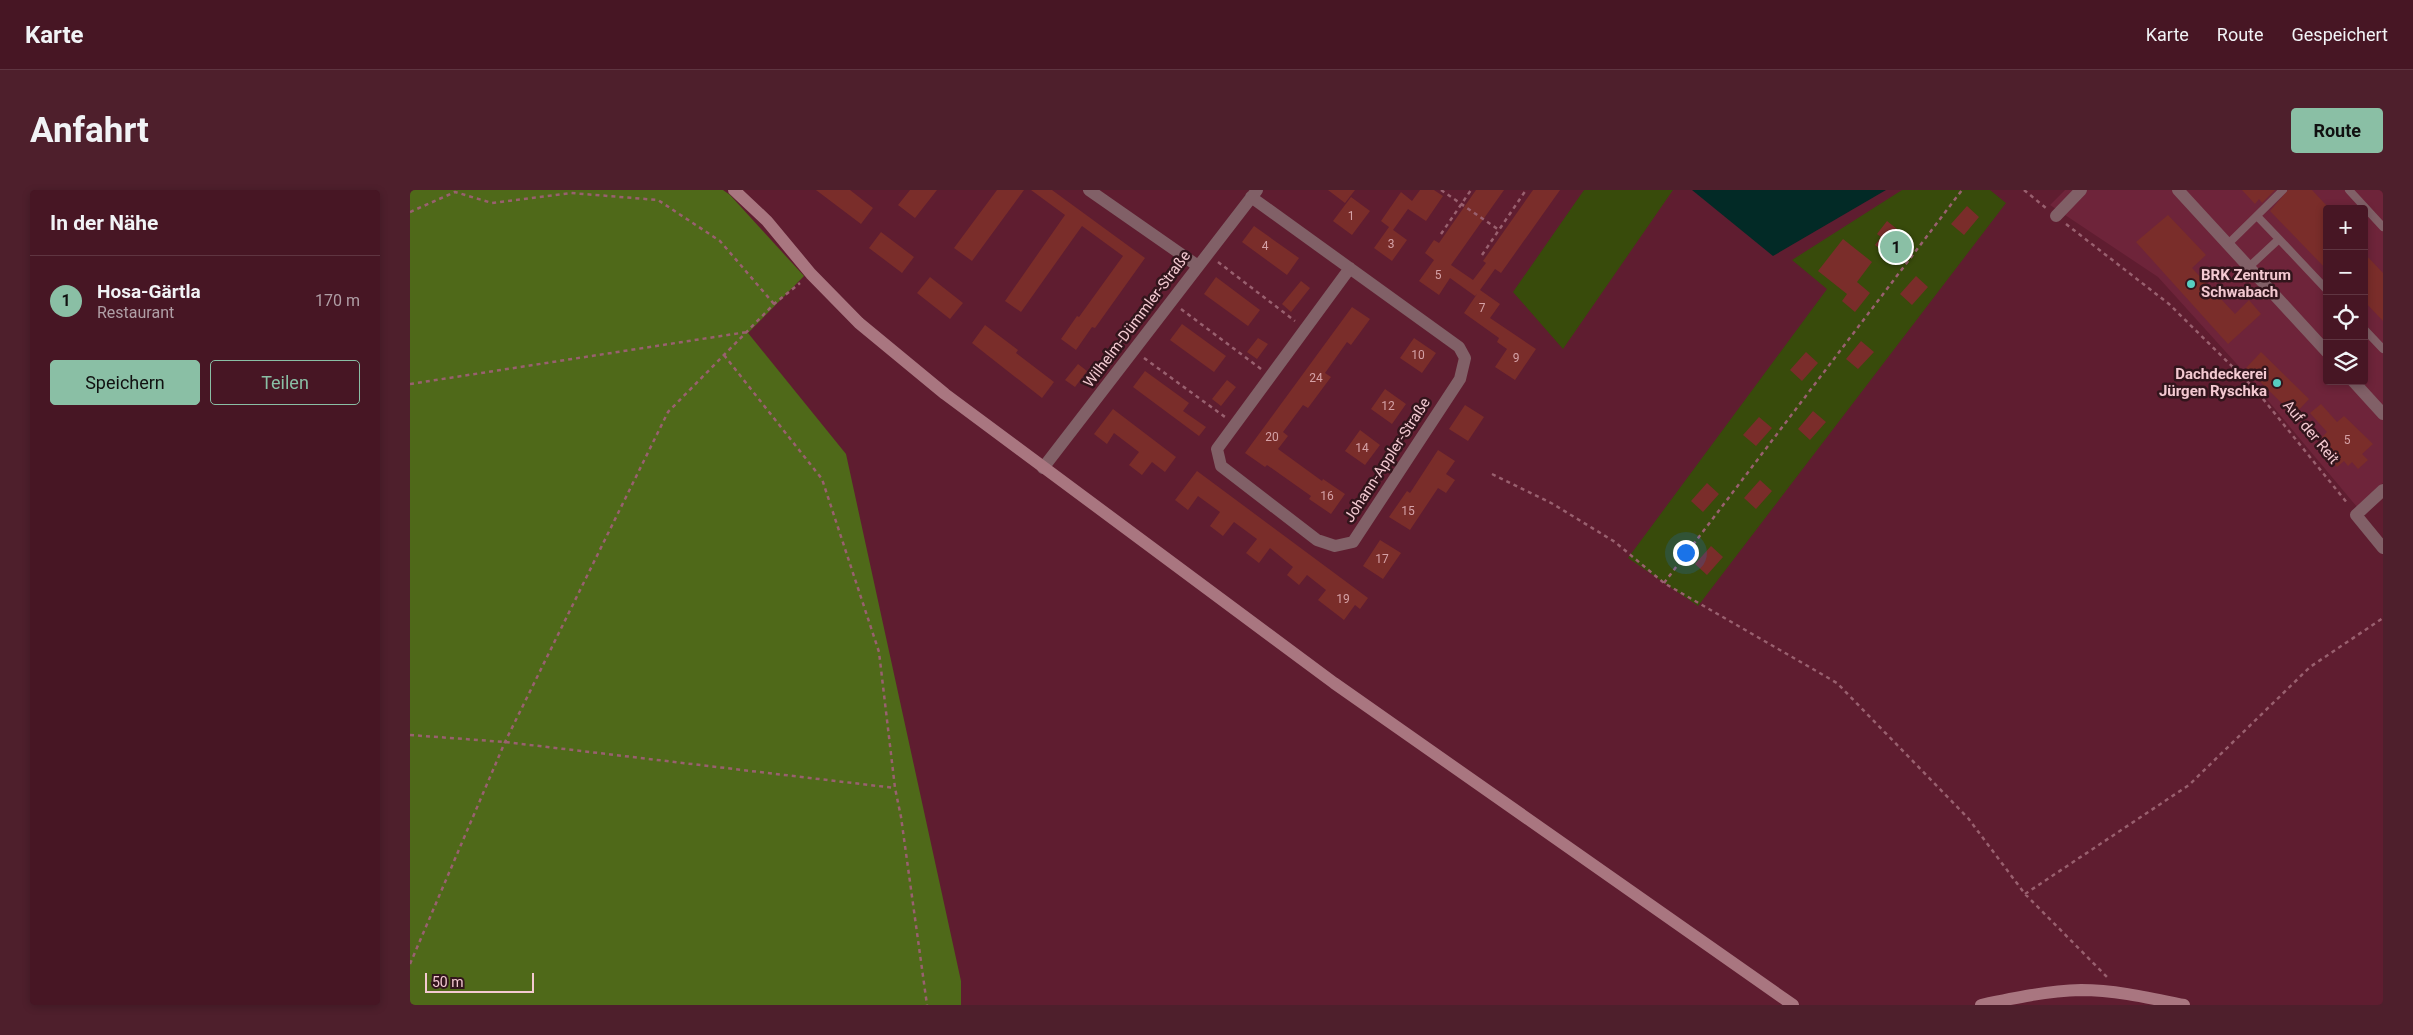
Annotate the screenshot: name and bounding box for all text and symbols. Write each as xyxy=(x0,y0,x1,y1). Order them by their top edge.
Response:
text: Karte xyxy=(25,21,84,49)
text: Karte xyxy=(2146,24,2189,45)
text: Route xyxy=(2217,24,2264,45)
text: Gespeichert xyxy=(2292,24,2388,45)
button: Route xyxy=(2291,108,2383,153)
text: Anfahrt xyxy=(30,110,149,151)
map controls xyxy=(2323,205,2368,385)
button: + xyxy=(2323,205,2368,250)
house number: 1 xyxy=(1348,209,1354,223)
text: In der Nähe xyxy=(50,211,158,235)
pin: 1 xyxy=(1880,228,1912,266)
house number: 3 xyxy=(1388,237,1394,251)
house number: 4 xyxy=(1262,239,1269,253)
street label: Wilhelm-Dümmler-Straße xyxy=(1080,247,1194,391)
button: − xyxy=(2323,250,2368,295)
place label: BRK Zentrum Schwabach xyxy=(2201,266,2291,301)
house number: 5 xyxy=(1435,268,1442,282)
marker: BRK Zentrum Schwabach xyxy=(2185,278,2197,290)
text: Hosa-Gärtla xyxy=(97,280,201,303)
text: 1 xyxy=(61,291,71,310)
text: 170 m xyxy=(315,291,360,310)
button: locate xyxy=(2323,295,2368,340)
house number: 7 xyxy=(1479,301,1486,315)
text: Restaurant xyxy=(97,303,174,322)
button: layers xyxy=(2323,340,2368,385)
house number: 10 xyxy=(1411,348,1425,362)
house number: 9 xyxy=(1513,351,1519,365)
button: Speichern xyxy=(50,360,200,405)
button: Teilen xyxy=(210,360,360,405)
place label: Dachdeckerei Jürgen Ryschka xyxy=(2159,365,2267,400)
house number: 24 xyxy=(1309,371,1323,385)
marker: Dachdeckerei Jürgen Ryschka xyxy=(2271,377,2283,389)
street label: Johann-Appler-Straße xyxy=(1340,394,1434,526)
street label: Auf der Reit xyxy=(2279,396,2343,468)
house number: 12 xyxy=(1381,399,1395,413)
house number: 20 xyxy=(1265,430,1279,444)
house number: 5 xyxy=(2344,433,2351,447)
house number: 14 xyxy=(1355,441,1369,455)
house number: 16 xyxy=(1320,489,1334,503)
house number: 15 xyxy=(1401,504,1415,518)
your location xyxy=(1673,540,1699,566)
house number: 17 xyxy=(1375,552,1389,566)
house number: 19 xyxy=(1336,592,1350,606)
scale bar xyxy=(425,970,534,993)
text: 50 m xyxy=(432,974,464,990)

